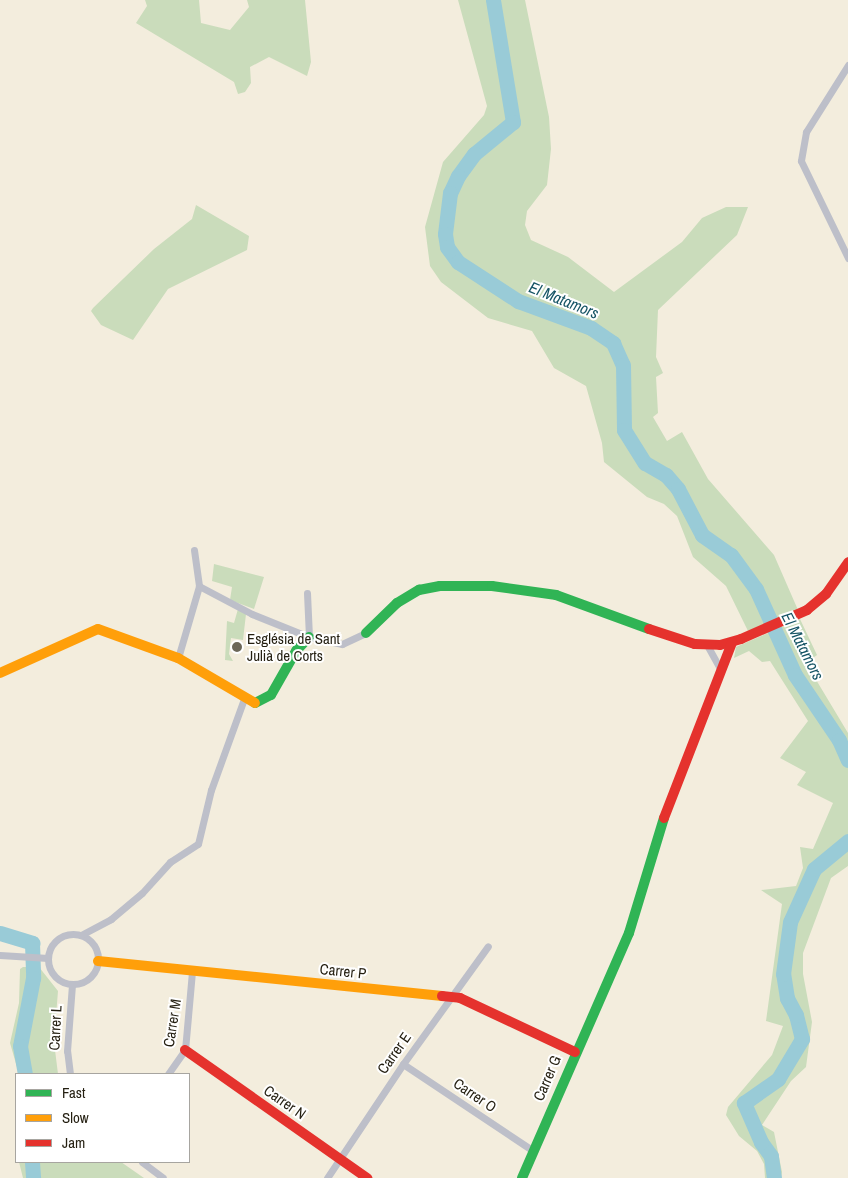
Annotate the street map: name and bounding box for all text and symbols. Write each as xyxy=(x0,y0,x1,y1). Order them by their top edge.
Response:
water label: El Matamors xyxy=(526,277,602,323)
water label: El Matamors xyxy=(778,609,828,683)
place label: Església de Sant Julià de Corts xyxy=(247,629,340,664)
marker: Església de Sant Julià de Corts xyxy=(231,641,243,653)
street label: Carrer P xyxy=(319,960,367,982)
street label: Carrer M xyxy=(159,998,185,1048)
street label: Carrer L xyxy=(45,1005,65,1051)
street label: Carrer E xyxy=(373,1029,415,1077)
street label: Carrer G xyxy=(529,1052,565,1104)
legend xyxy=(15,1073,190,1163)
street label: Carrer O xyxy=(450,1074,500,1116)
street label: Carrer N xyxy=(261,1081,309,1123)
text: Fast xyxy=(62,1082,85,1103)
text: Slow xyxy=(62,1107,89,1128)
text: Jam xyxy=(62,1132,85,1153)

